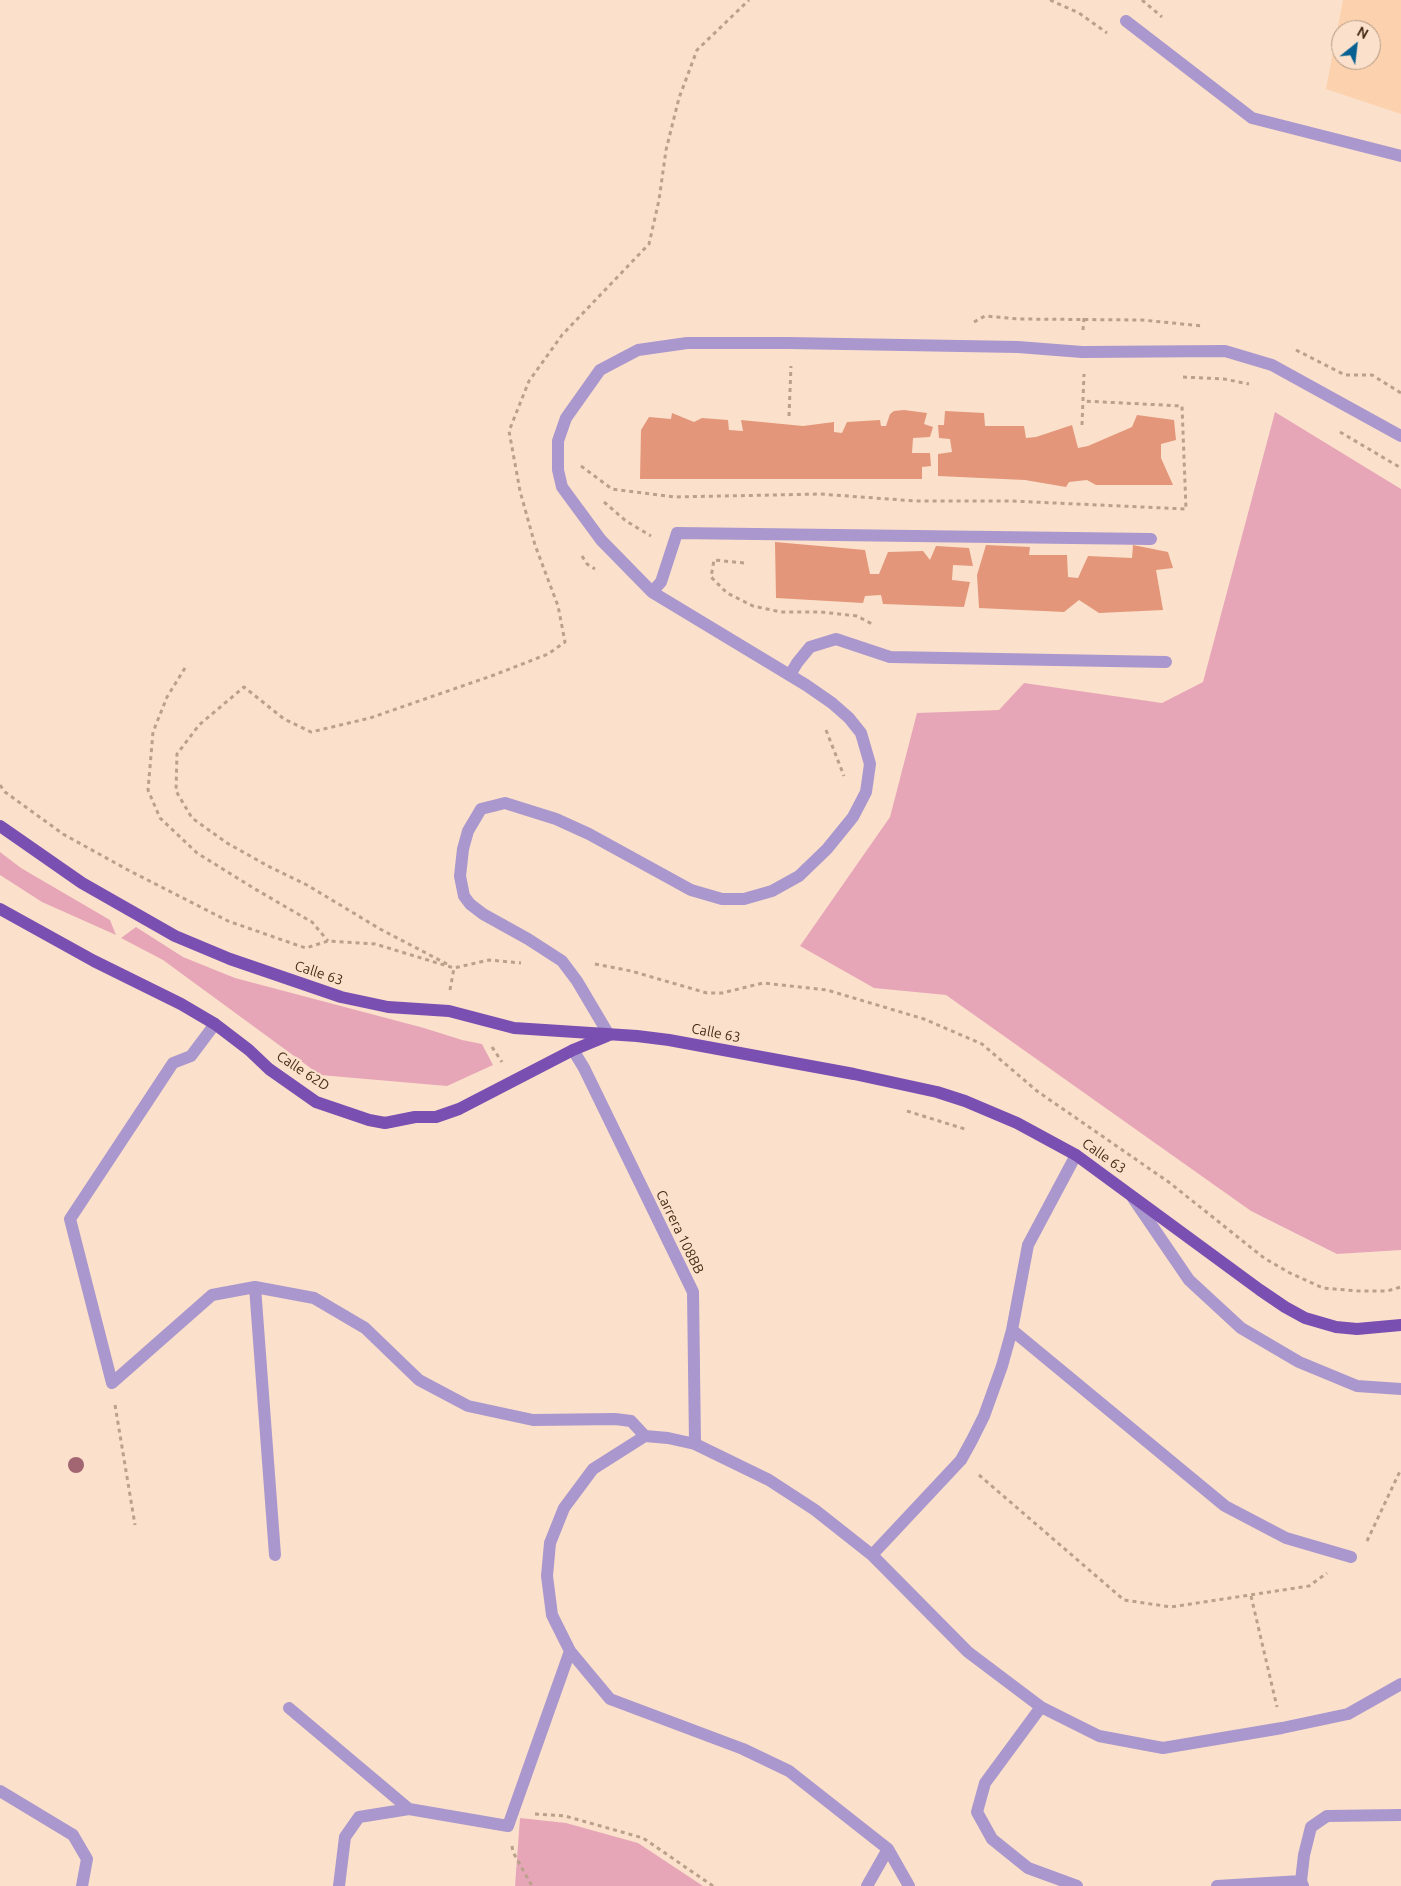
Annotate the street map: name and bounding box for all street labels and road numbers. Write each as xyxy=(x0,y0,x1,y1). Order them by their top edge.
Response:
street label: Calle 63 xyxy=(293,957,345,989)
street label: Calle 63 xyxy=(690,1020,742,1046)
street label: Calle 62D xyxy=(273,1048,333,1094)
street label: Calle 63 xyxy=(1079,1135,1129,1177)
street label: Carrera 108BB xyxy=(652,1187,708,1277)

